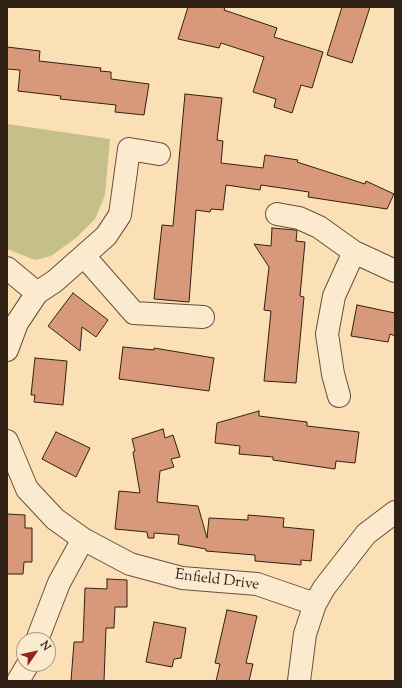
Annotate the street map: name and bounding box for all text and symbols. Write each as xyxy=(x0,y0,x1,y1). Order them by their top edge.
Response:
street label: Enfield Drive xyxy=(174,567,260,595)
north arrow xyxy=(16,632,56,672)
text: N xyxy=(36,638,54,654)

